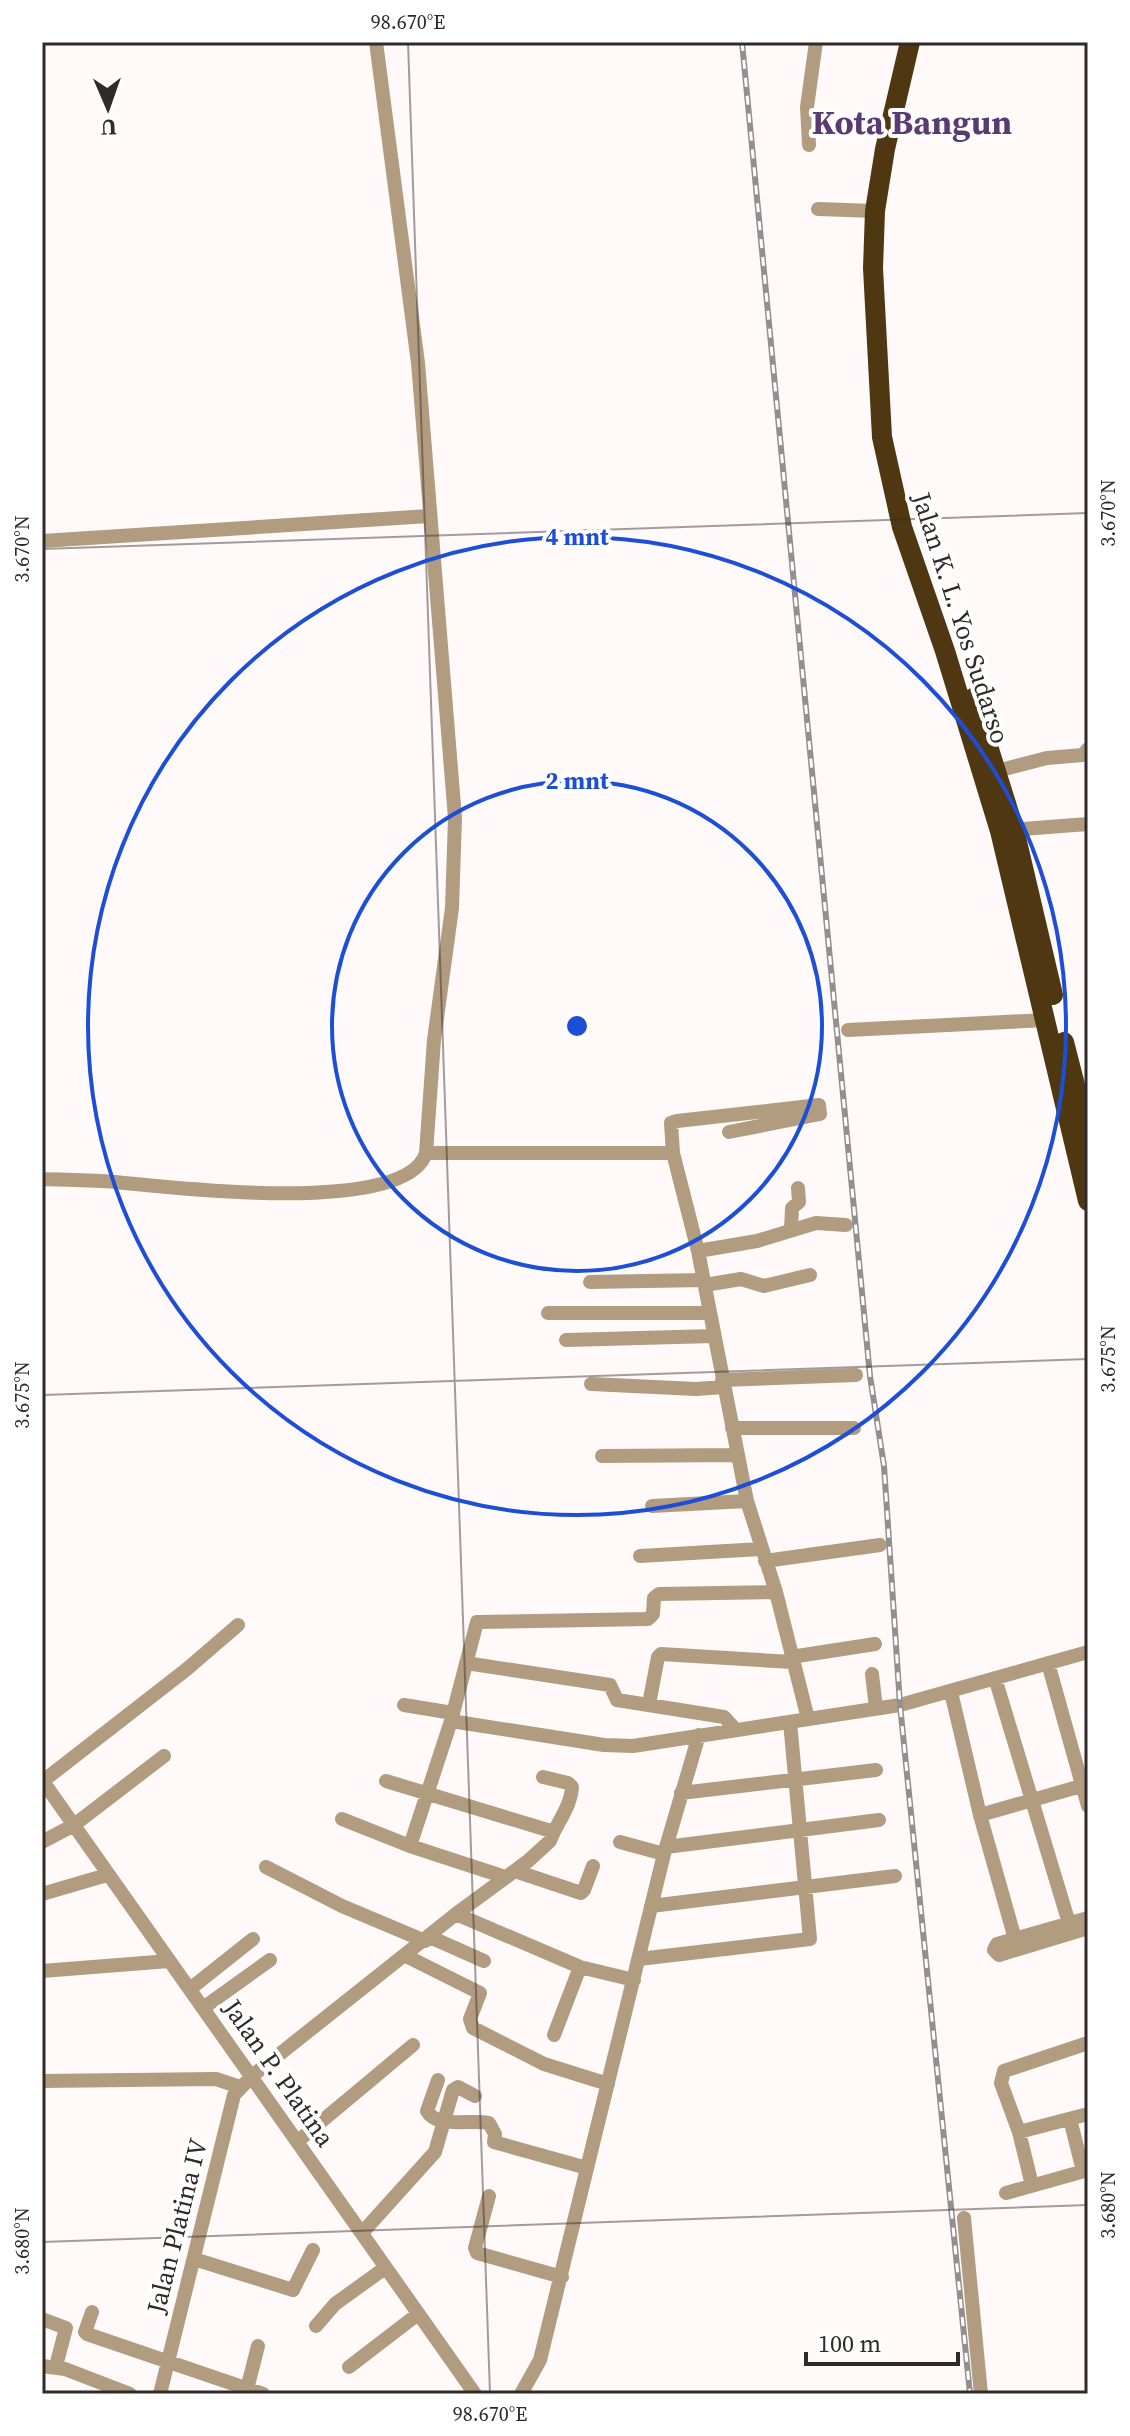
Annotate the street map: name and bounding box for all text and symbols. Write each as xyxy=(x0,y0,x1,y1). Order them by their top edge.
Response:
text: 98.670°E xyxy=(371,8,445,36)
north arrow xyxy=(68,68,148,148)
district label: Kota Bangun xyxy=(812,99,1012,145)
text: U xyxy=(100,113,117,143)
text: 3.670°N xyxy=(1094,479,1122,547)
street label: Jalan K. L. Yos Sudarso xyxy=(903,487,1019,748)
text: 3.670°N xyxy=(8,515,36,583)
text: 4 mnt xyxy=(545,520,609,553)
text: 2 mnt xyxy=(545,764,609,797)
centre of rings xyxy=(563,1012,591,1040)
text: 3.675°N xyxy=(1094,1325,1122,1393)
text: 3.675°N xyxy=(8,1361,36,1429)
street label: Jalan P. Platina xyxy=(214,1991,344,2155)
street label: Jalan Platina IV xyxy=(138,2134,216,2318)
text: 3.680°N xyxy=(1094,2171,1122,2239)
text: 3.680°N xyxy=(8,2207,36,2275)
scale bar xyxy=(806,2316,958,2366)
text: 100 m xyxy=(818,2327,881,2360)
text: 98.670°E xyxy=(453,2400,527,2428)

